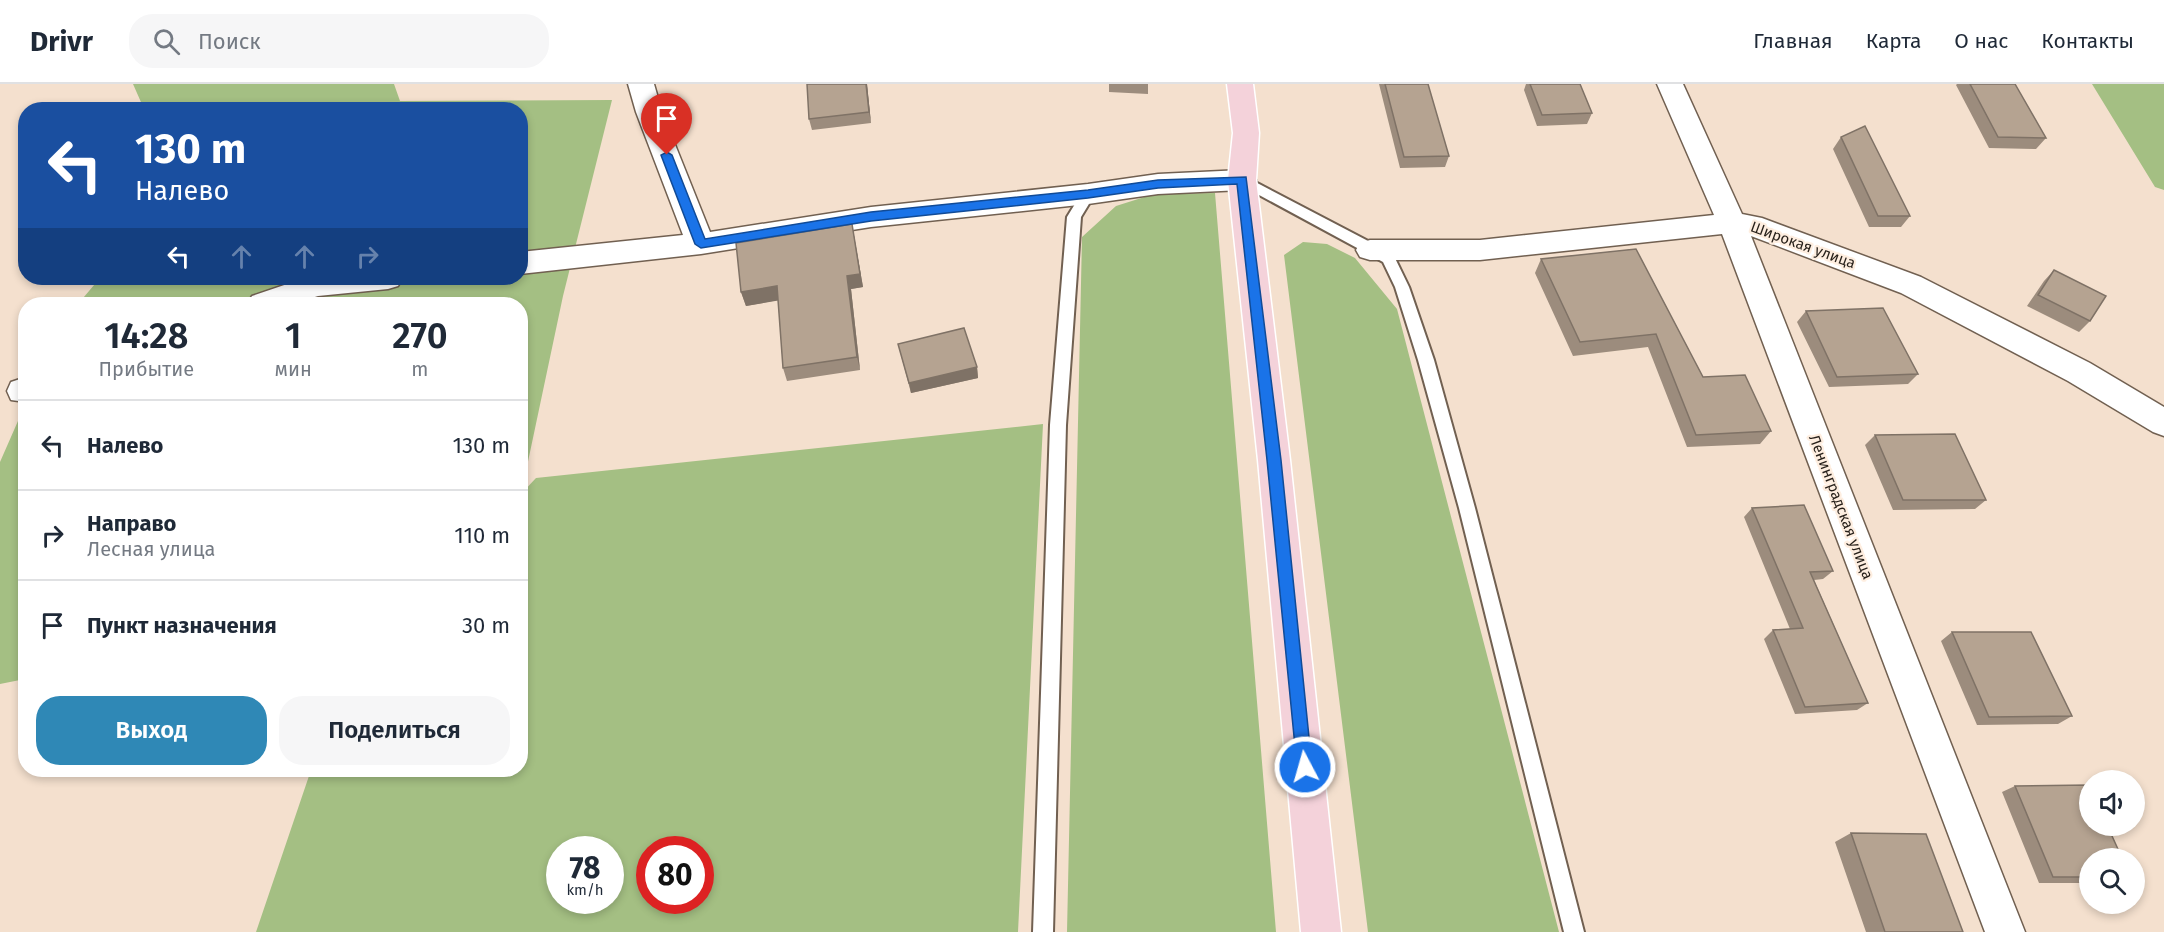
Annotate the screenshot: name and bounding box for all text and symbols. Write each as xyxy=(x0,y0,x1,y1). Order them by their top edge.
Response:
search box xyxy=(129,14,549,68)
text: Drivr xyxy=(30,25,93,58)
icon: search xyxy=(150,25,183,58)
text: Поиск xyxy=(198,28,261,55)
text: Главная xyxy=(1753,28,1833,54)
text: Карта xyxy=(1866,28,1921,54)
text: О нас xyxy=(1954,28,2008,54)
text: Контакты xyxy=(2041,28,2134,54)
pin xyxy=(641,93,692,155)
icon: arrive xyxy=(650,102,683,135)
text: 130 m xyxy=(135,124,246,174)
icon: left xyxy=(36,126,114,204)
text: Налево xyxy=(135,175,229,207)
street label: Широкая улица xyxy=(1748,218,1858,272)
icon: left xyxy=(162,240,195,273)
icon: ahead xyxy=(225,240,258,273)
icon: ahead xyxy=(288,240,321,273)
icon: right xyxy=(351,240,384,273)
text: 14:28 xyxy=(104,314,188,358)
text: 1 xyxy=(285,314,301,358)
text: 270 xyxy=(392,314,448,358)
text: Прибытие xyxy=(99,357,194,381)
text: мин xyxy=(275,357,312,381)
text: m xyxy=(411,357,428,381)
icon: left xyxy=(36,429,69,462)
text: Налево xyxy=(87,432,163,459)
text: 130 m xyxy=(453,432,510,459)
street label: Ленинградская улица xyxy=(1805,432,1877,582)
text: Направо xyxy=(87,510,176,537)
icon: right xyxy=(36,519,69,552)
text: 110 m xyxy=(454,522,510,549)
text: Лесная улица xyxy=(87,537,215,561)
icon: arrive xyxy=(36,609,69,642)
text: Пункт назначения xyxy=(87,612,277,639)
text: 30 m xyxy=(462,612,510,639)
button: Выход xyxy=(36,696,267,765)
button: Поделиться xyxy=(279,696,510,765)
position arrow xyxy=(1273,735,1337,799)
map controls xyxy=(2079,770,2145,914)
button: sound xyxy=(2079,770,2145,836)
speed limit sign: 80 xyxy=(636,836,714,914)
button: search xyxy=(2079,848,2145,914)
text: 78 xyxy=(570,850,600,886)
text: km/h xyxy=(566,881,604,899)

